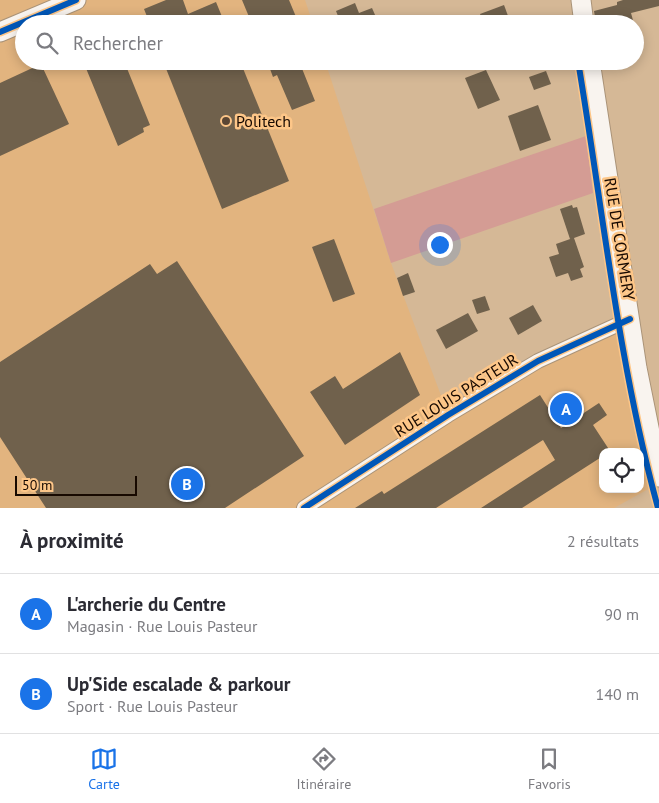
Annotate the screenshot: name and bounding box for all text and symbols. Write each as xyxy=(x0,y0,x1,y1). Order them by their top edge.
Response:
search box xyxy=(15,15,644,70)
icon: search xyxy=(33,29,61,57)
text: Rechercher xyxy=(73,31,163,55)
place label: Politech xyxy=(236,111,291,131)
marker: Politech xyxy=(220,115,232,127)
street label: RUE DE CORMERY xyxy=(600,176,640,302)
your location xyxy=(427,232,453,258)
street label: RUE LOUIS PASTEUR xyxy=(390,349,522,441)
pin: A xyxy=(550,390,582,428)
map controls xyxy=(599,448,644,493)
button: locate xyxy=(599,448,644,493)
pin: B xyxy=(171,465,203,503)
scale bar xyxy=(15,473,138,496)
text: 50 m xyxy=(22,476,52,494)
text: À proximité xyxy=(20,527,124,554)
text: 2 résultats xyxy=(567,531,639,551)
text: L'archerie du Centre xyxy=(67,592,226,616)
text: A xyxy=(31,604,41,624)
text: 90 m xyxy=(604,604,639,624)
text: Magasin · Rue Louis Pasteur xyxy=(67,616,257,636)
text: Up'Side escalade & parkour xyxy=(67,672,290,696)
text: B xyxy=(31,684,41,704)
text: 140 m xyxy=(596,684,639,704)
text: Sport · Rue Louis Pasteur xyxy=(67,696,238,716)
tab: Carte xyxy=(88,745,120,793)
tab: Itinéraire xyxy=(297,745,351,793)
tab: Favoris xyxy=(528,745,571,793)

